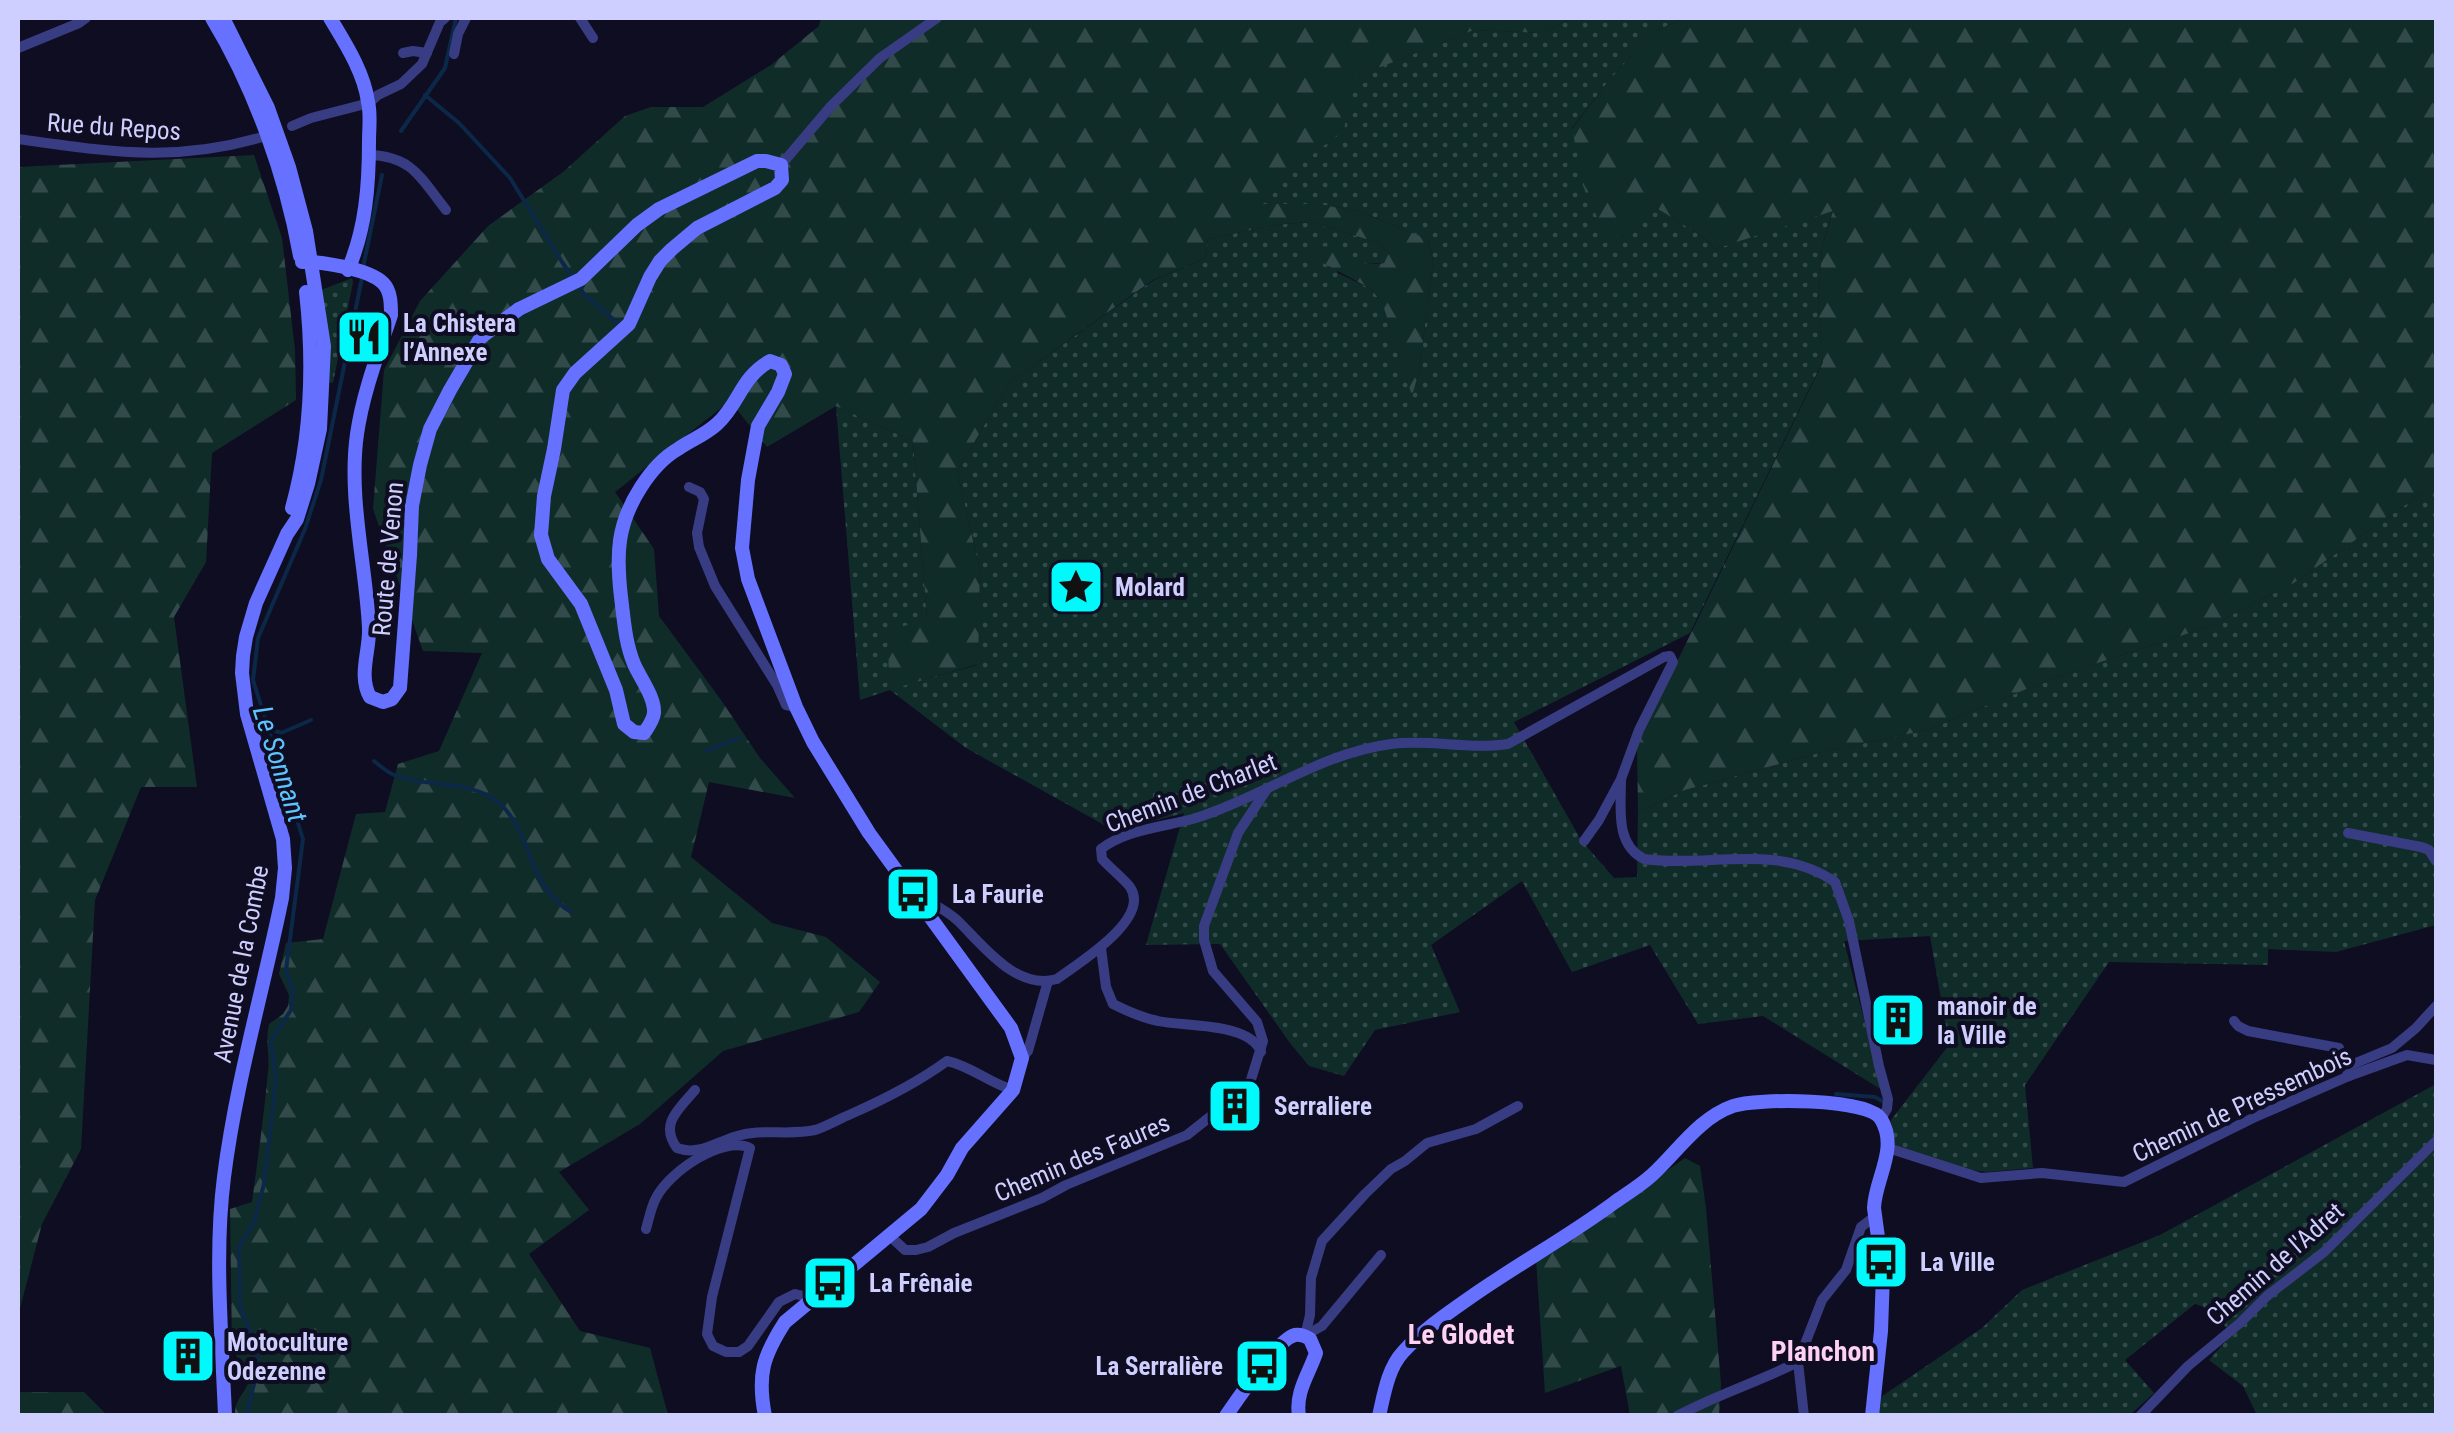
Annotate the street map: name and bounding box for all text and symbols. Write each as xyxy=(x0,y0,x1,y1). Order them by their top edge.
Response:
street label: Rue du Repos xyxy=(46,108,182,146)
restaurant icon: La Chistera l’Annexe xyxy=(334,307,394,367)
place label: La Chistera l’Annexe xyxy=(403,309,516,367)
street label: Route de Venon xyxy=(367,481,409,637)
place icon: Molard xyxy=(1046,557,1106,617)
place label: Molard xyxy=(1115,573,1185,602)
water label: Le Sonnant xyxy=(246,702,315,827)
street label: Chemin de Charlet xyxy=(1101,747,1281,839)
street label: Avenue de la Combe xyxy=(208,863,274,1065)
bus stop icon: La Faurie xyxy=(883,864,943,924)
place label: La Faurie xyxy=(952,880,1044,909)
building icon: manoir de la Ville xyxy=(1868,990,1928,1050)
place label: manoir de la Ville xyxy=(1937,992,2037,1050)
street label: Chemin de Pressembois xyxy=(2128,1041,2356,1169)
building icon: Serraliere xyxy=(1205,1076,1265,1136)
place label: Serraliere xyxy=(1274,1092,1372,1121)
street label: Chemin des Faures xyxy=(990,1108,1174,1208)
street label: Chemin de l'Adret xyxy=(2201,1197,2349,1331)
bus stop icon: La Ville xyxy=(1851,1232,1911,1292)
place label: La Ville xyxy=(1920,1248,1995,1277)
bus stop icon: La Frênaie xyxy=(800,1253,860,1313)
place label: La Frênaie xyxy=(869,1269,972,1298)
district label: Le Glodet xyxy=(1408,1318,1514,1351)
building icon: Motoculture Odezenne xyxy=(158,1326,218,1386)
place label: Motoculture Odezenne xyxy=(227,1328,348,1386)
district label: Planchon xyxy=(1771,1335,1875,1368)
bus stop icon: La Serralière xyxy=(1232,1336,1292,1396)
place label: La Serralière xyxy=(1096,1352,1223,1381)

